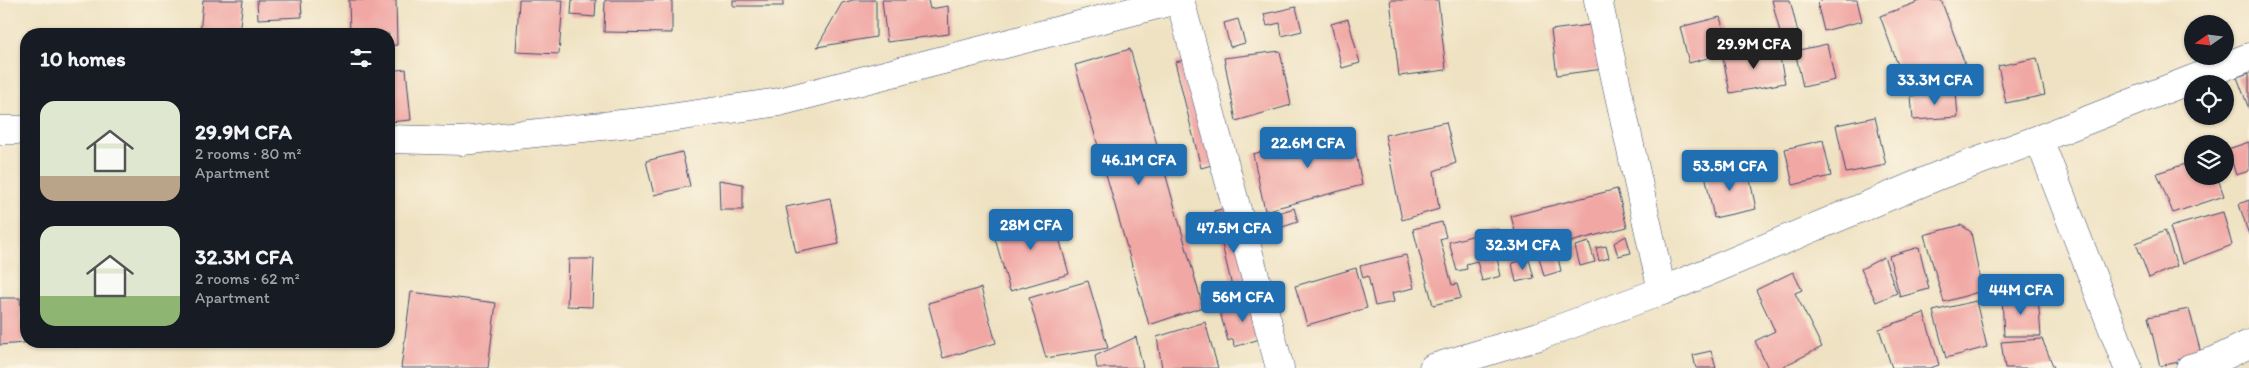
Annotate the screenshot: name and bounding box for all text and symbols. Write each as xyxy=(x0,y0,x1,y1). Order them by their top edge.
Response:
north arrow xyxy=(2184,15,2234,65)
map controls xyxy=(2184,15,2234,185)
pin: 29.9M CFA xyxy=(1697,28,1811,70)
text: 29.9M CFA xyxy=(1717,34,1791,53)
icon: filters xyxy=(347,44,375,72)
text: 10 homes xyxy=(40,46,126,71)
pin: 33.3M CFA xyxy=(1878,64,1992,106)
text: 33.3M CFA xyxy=(1898,70,1972,89)
button: locate xyxy=(2184,75,2234,125)
text: 29.9M CFA xyxy=(195,119,292,144)
icon: home xyxy=(80,121,140,181)
pin: 22.6M CFA xyxy=(1251,126,1365,169)
text: 22.6M CFA xyxy=(1271,133,1345,152)
button: layers xyxy=(2184,135,2234,185)
text: 2 rooms · 80 m² xyxy=(195,144,301,163)
pin: 46.1M CFA xyxy=(1082,144,1196,186)
text: 46.1M CFA xyxy=(1102,150,1176,169)
pin: 53.5M CFA xyxy=(1673,150,1787,192)
text: 53.5M CFA xyxy=(1693,156,1767,175)
text: Apartment xyxy=(195,163,270,182)
pin: 28M CFA xyxy=(985,208,1077,251)
pin: 47.5M CFA xyxy=(1177,212,1291,254)
text: 28M CFA xyxy=(1000,215,1062,234)
text: 47.5M CFA xyxy=(1197,218,1271,237)
pin: 32.3M CFA xyxy=(1466,228,1580,271)
text: 32.3M CFA xyxy=(1486,235,1560,254)
text: 32.3M CFA xyxy=(195,244,293,269)
icon: home xyxy=(80,246,140,306)
text: 2 rooms · 62 m² xyxy=(195,269,300,288)
pin: 44M CFA xyxy=(1975,274,2067,316)
pin: 56M CFA xyxy=(1197,280,1289,323)
text: 44M CFA xyxy=(1989,280,2053,299)
text: 56M CFA xyxy=(1212,287,1274,306)
text: Apartment xyxy=(195,288,270,307)

